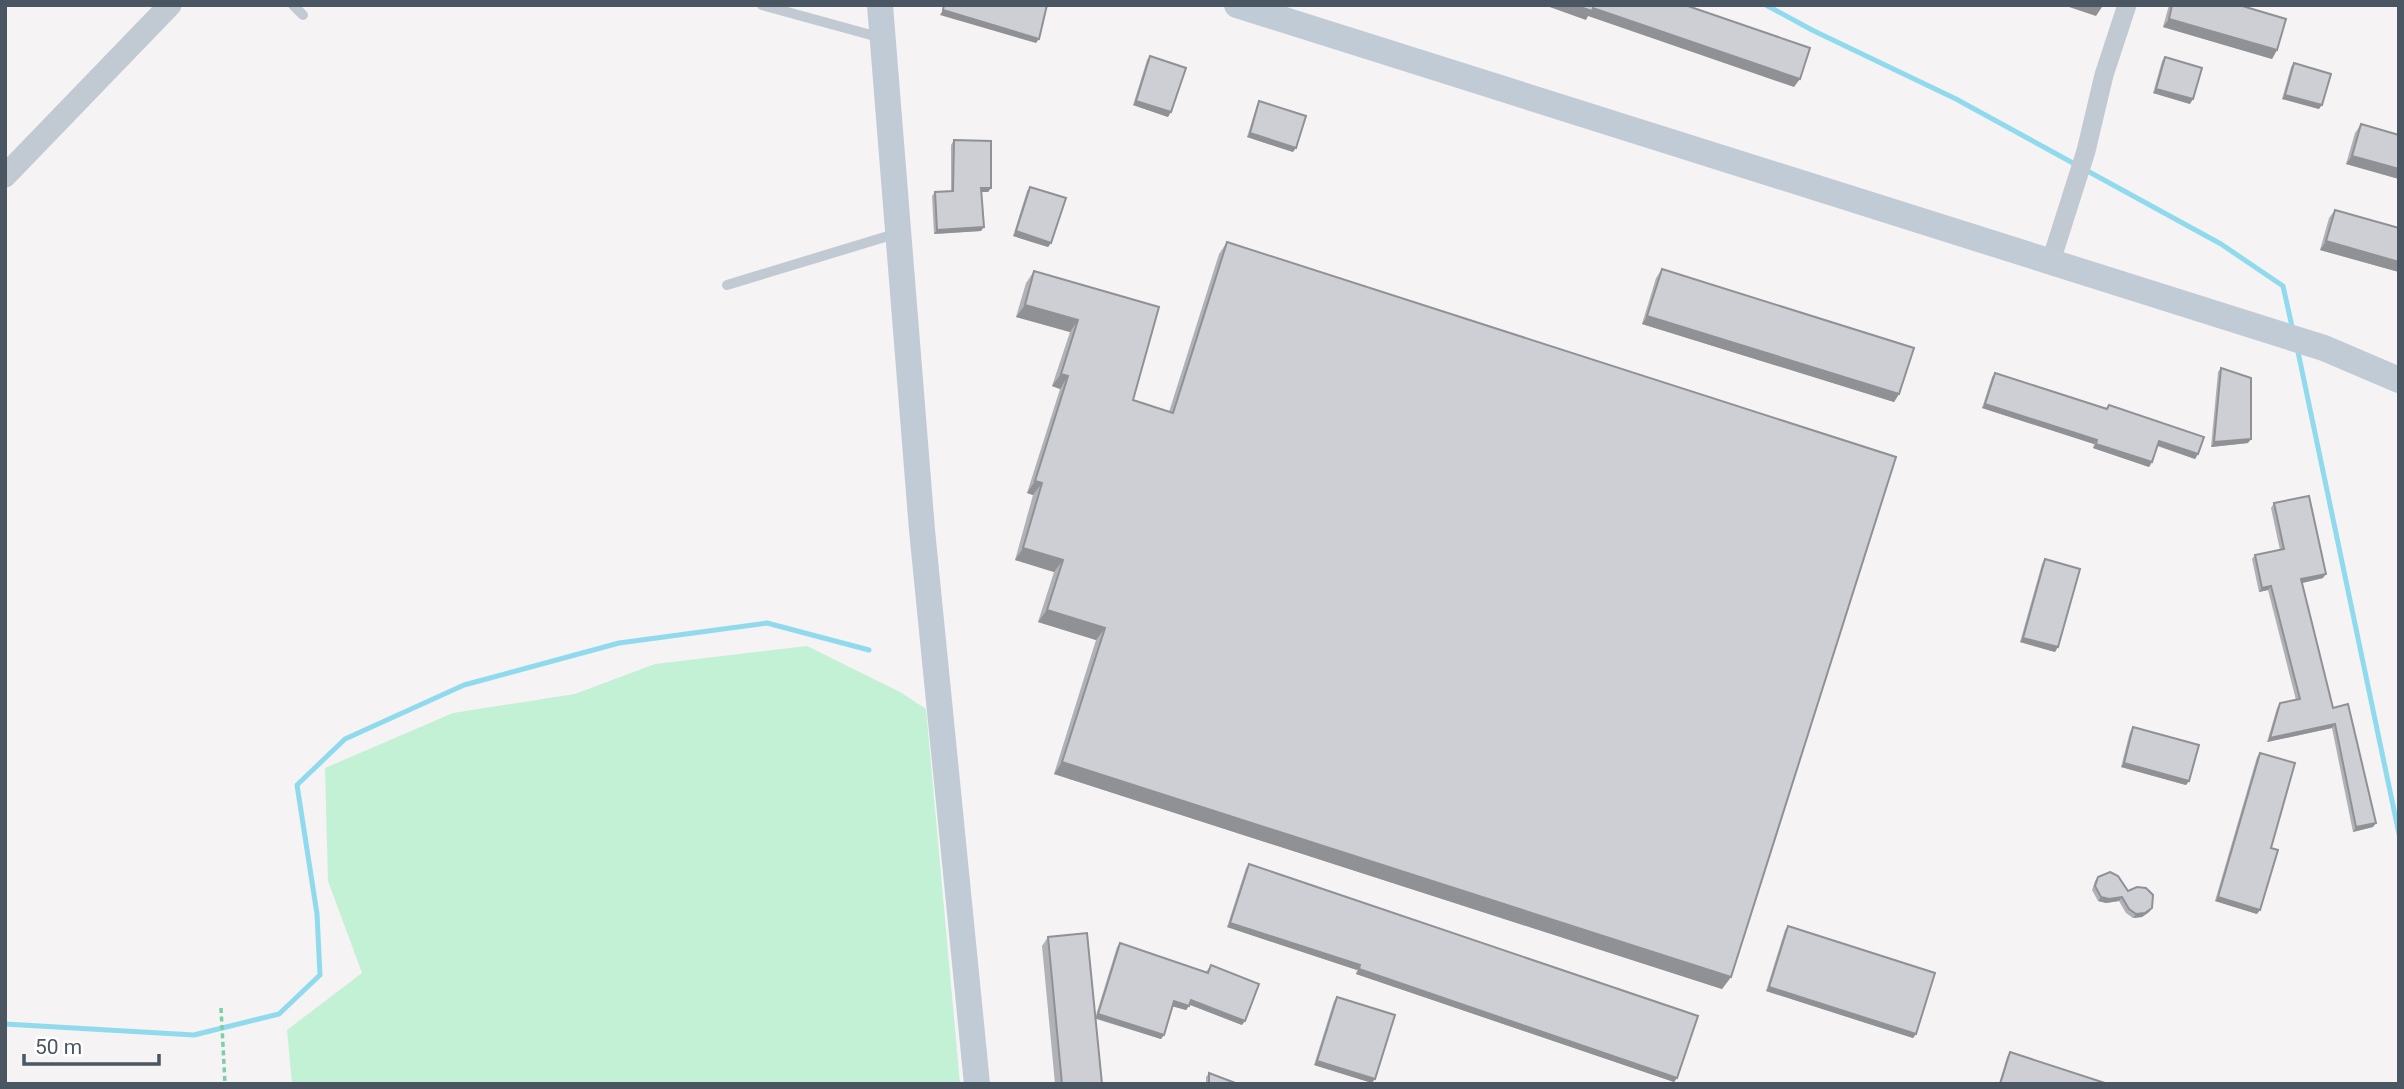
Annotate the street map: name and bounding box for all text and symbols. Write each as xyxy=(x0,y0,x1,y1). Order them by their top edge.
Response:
scale bar xyxy=(24,1023,159,1066)
text: 50 m xyxy=(35,1035,82,1059)

